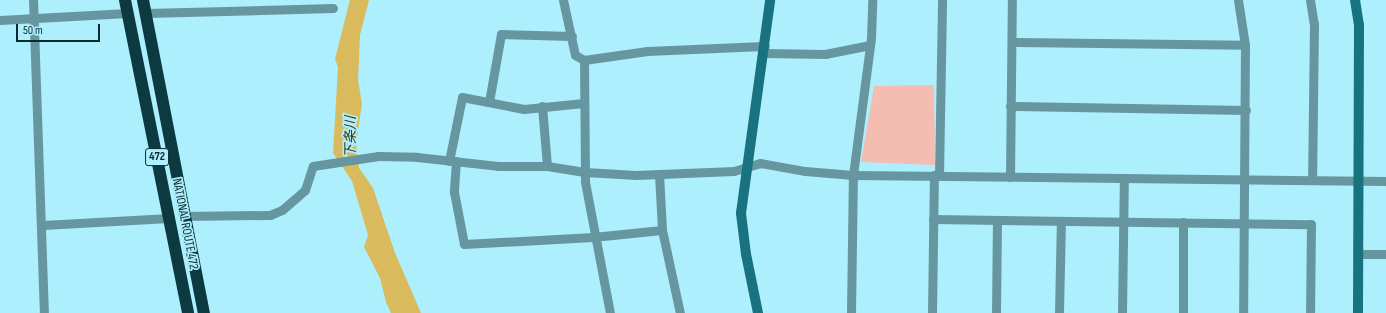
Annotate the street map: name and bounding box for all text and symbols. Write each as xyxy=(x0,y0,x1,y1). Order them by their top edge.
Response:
scale bar xyxy=(18,16,102,42)
text: 50 m xyxy=(23,23,43,38)
water label: 下条川 xyxy=(343,116,359,158)
road number: 472 xyxy=(145,147,169,167)
street label: NATIONAL ROUTE 472 xyxy=(169,177,201,271)

